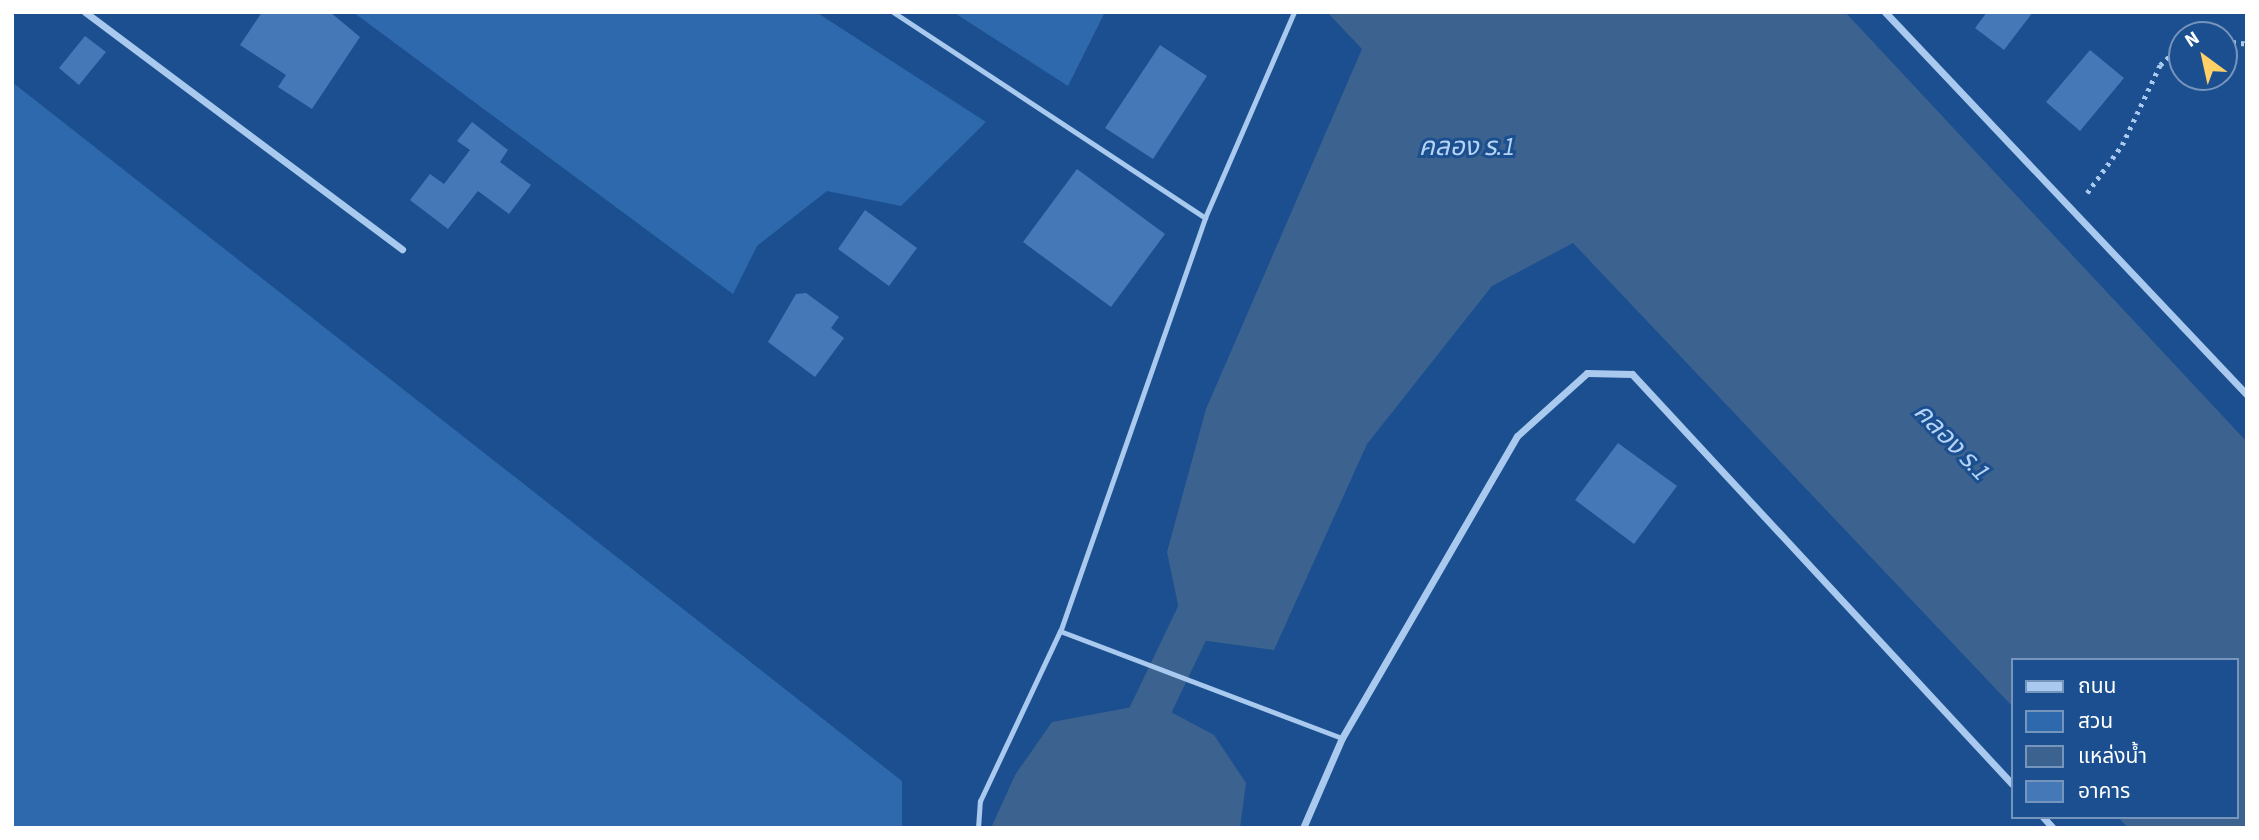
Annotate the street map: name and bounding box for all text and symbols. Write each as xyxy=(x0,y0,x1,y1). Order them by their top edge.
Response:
north arrow xyxy=(2168,21,2238,91)
text: N xyxy=(2180,25,2205,54)
water label: คลอง ร.1 xyxy=(1419,131,1515,163)
water label: คลอง ร.1 xyxy=(1907,397,1997,487)
legend xyxy=(2010,658,2238,819)
text: ถนน xyxy=(2078,671,2116,701)
text: สวน xyxy=(2078,706,2113,736)
text: แหล่งน้ำ xyxy=(2078,741,2147,771)
text: อาคาร xyxy=(2078,776,2130,806)

